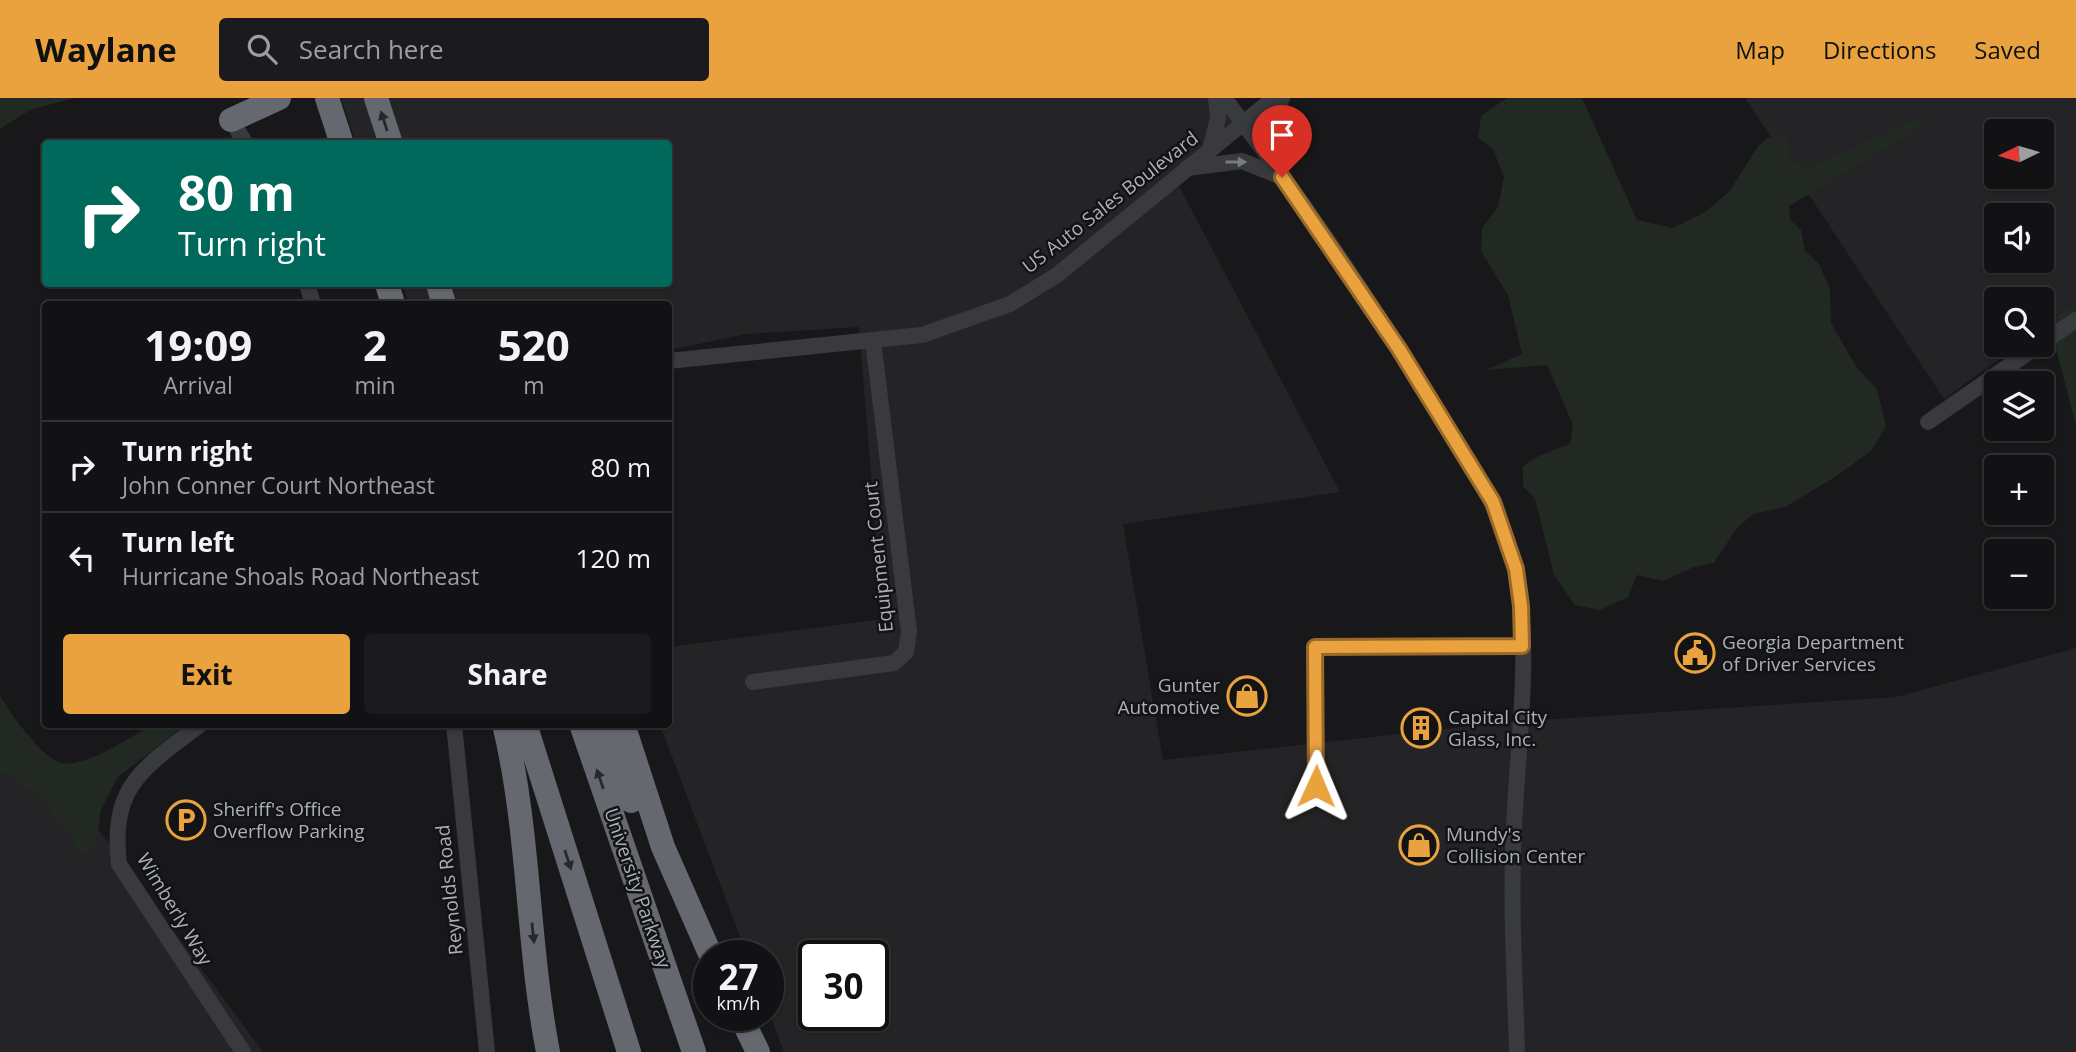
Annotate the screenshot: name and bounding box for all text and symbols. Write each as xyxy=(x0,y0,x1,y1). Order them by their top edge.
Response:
search box xyxy=(219,18,709,81)
text: Waylane xyxy=(35,27,177,72)
icon: search xyxy=(243,30,281,68)
text: Search here xyxy=(299,31,444,67)
text: Map xyxy=(1735,33,1785,66)
text: Directions xyxy=(1823,33,1936,66)
text: Saved xyxy=(1974,33,2041,66)
pin xyxy=(1252,105,1312,177)
one-way arrow xyxy=(378,110,389,131)
icon: arrive xyxy=(1263,116,1301,154)
north arrow xyxy=(1984,119,2054,189)
map controls xyxy=(1984,119,2054,609)
street label: US Auto Sales Boulevard xyxy=(1017,125,1203,279)
one-way arrow xyxy=(1225,156,1247,168)
text: 80 m xyxy=(178,159,295,225)
icon: right xyxy=(63,168,154,259)
button: sound xyxy=(1984,203,2054,273)
text: Turn right xyxy=(178,222,326,265)
button: search xyxy=(1984,287,2054,357)
text: 19:09 xyxy=(144,316,252,373)
text: 2 xyxy=(363,316,387,373)
text: 520 xyxy=(498,316,570,373)
text: Arrival xyxy=(164,369,233,401)
text: min xyxy=(354,369,396,401)
text: m xyxy=(523,369,544,401)
button: layers xyxy=(1984,371,2054,441)
text: Turn right xyxy=(122,433,253,469)
icon: right xyxy=(63,448,101,486)
text: 80 m xyxy=(590,449,651,485)
button: + xyxy=(1984,455,2054,525)
text: John Conner Court Northeast xyxy=(122,469,435,501)
street label: Equipment Court xyxy=(857,480,899,634)
text: Turn left xyxy=(122,524,234,560)
icon: left xyxy=(63,539,101,577)
button: − xyxy=(1984,539,2054,609)
text: 120 m xyxy=(576,540,651,576)
text: Hurricane Shoals Road Northeast xyxy=(122,560,479,592)
place label: Georgia Department of Driver Services xyxy=(1722,629,1904,677)
public building icon: Georgia Department of Driver Services xyxy=(1674,632,1716,674)
button: Exit xyxy=(63,634,350,714)
button: Share xyxy=(364,634,651,714)
place label: Gunter Automotive xyxy=(1117,672,1220,720)
shop icon: Gunter Automotive xyxy=(1226,675,1268,717)
place label: Capital City Glass, Inc. xyxy=(1448,704,1548,752)
building icon: Capital City Glass, Inc. xyxy=(1400,707,1442,749)
position arrow xyxy=(1279,749,1353,823)
one-way arrow xyxy=(594,768,605,789)
place label: Sheriff's Office Overflow Parking xyxy=(213,796,364,844)
parking icon: Sheriff's Office Overflow Parking xyxy=(165,799,207,841)
street label: University Parkway xyxy=(598,804,678,972)
place label: Mundy's Collision Center xyxy=(1446,821,1585,869)
street label: Reynolds Road xyxy=(429,824,469,956)
shop icon: Mundy's Collision Center xyxy=(1398,824,1440,866)
street label: Wimberly Way xyxy=(131,848,219,970)
one-way arrow xyxy=(563,849,574,870)
one-way arrow xyxy=(528,922,539,944)
speed limit sign: 30 xyxy=(798,940,889,1031)
text: 27 xyxy=(718,953,759,1000)
text: km/h xyxy=(717,991,760,1015)

